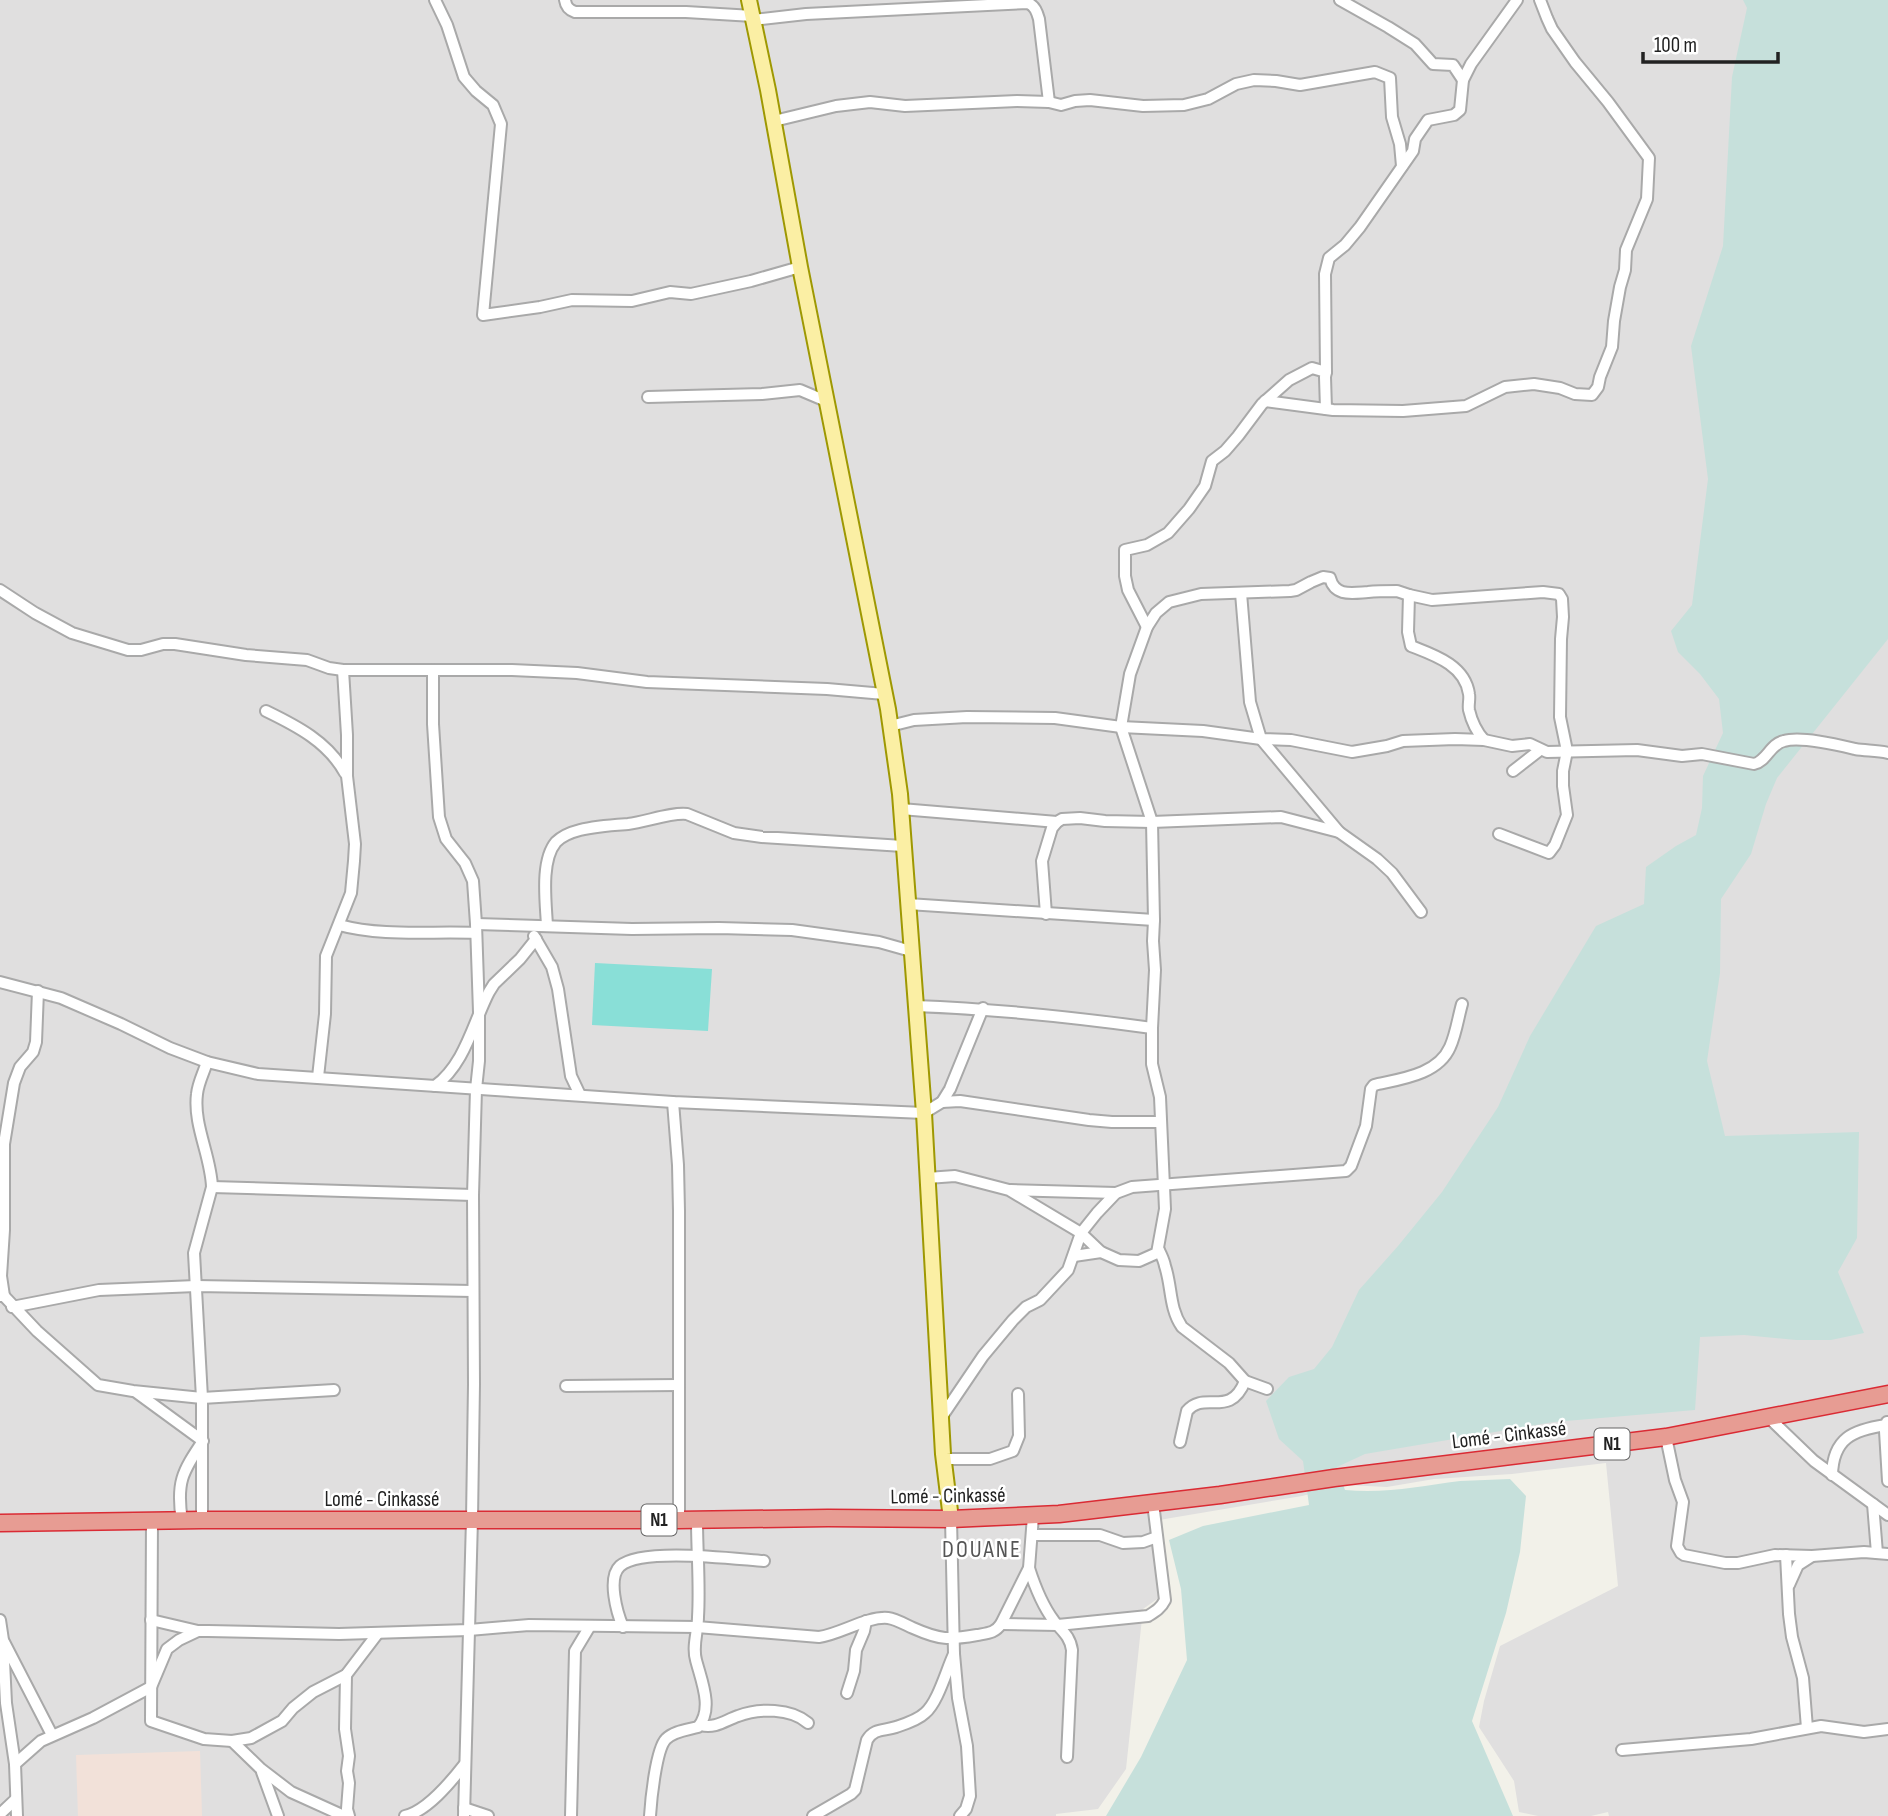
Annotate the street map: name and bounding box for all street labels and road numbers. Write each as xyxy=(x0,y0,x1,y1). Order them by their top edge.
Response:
street label: Lomé - Cinkassé xyxy=(1450,1416,1568,1454)
road number: N1 xyxy=(1594,1428,1630,1460)
street label: Lomé - Cinkassé xyxy=(890,1482,1006,1510)
street label: Lomé - Cinkassé xyxy=(324,1487,440,1512)
road number: N1 xyxy=(642,1504,676,1536)

